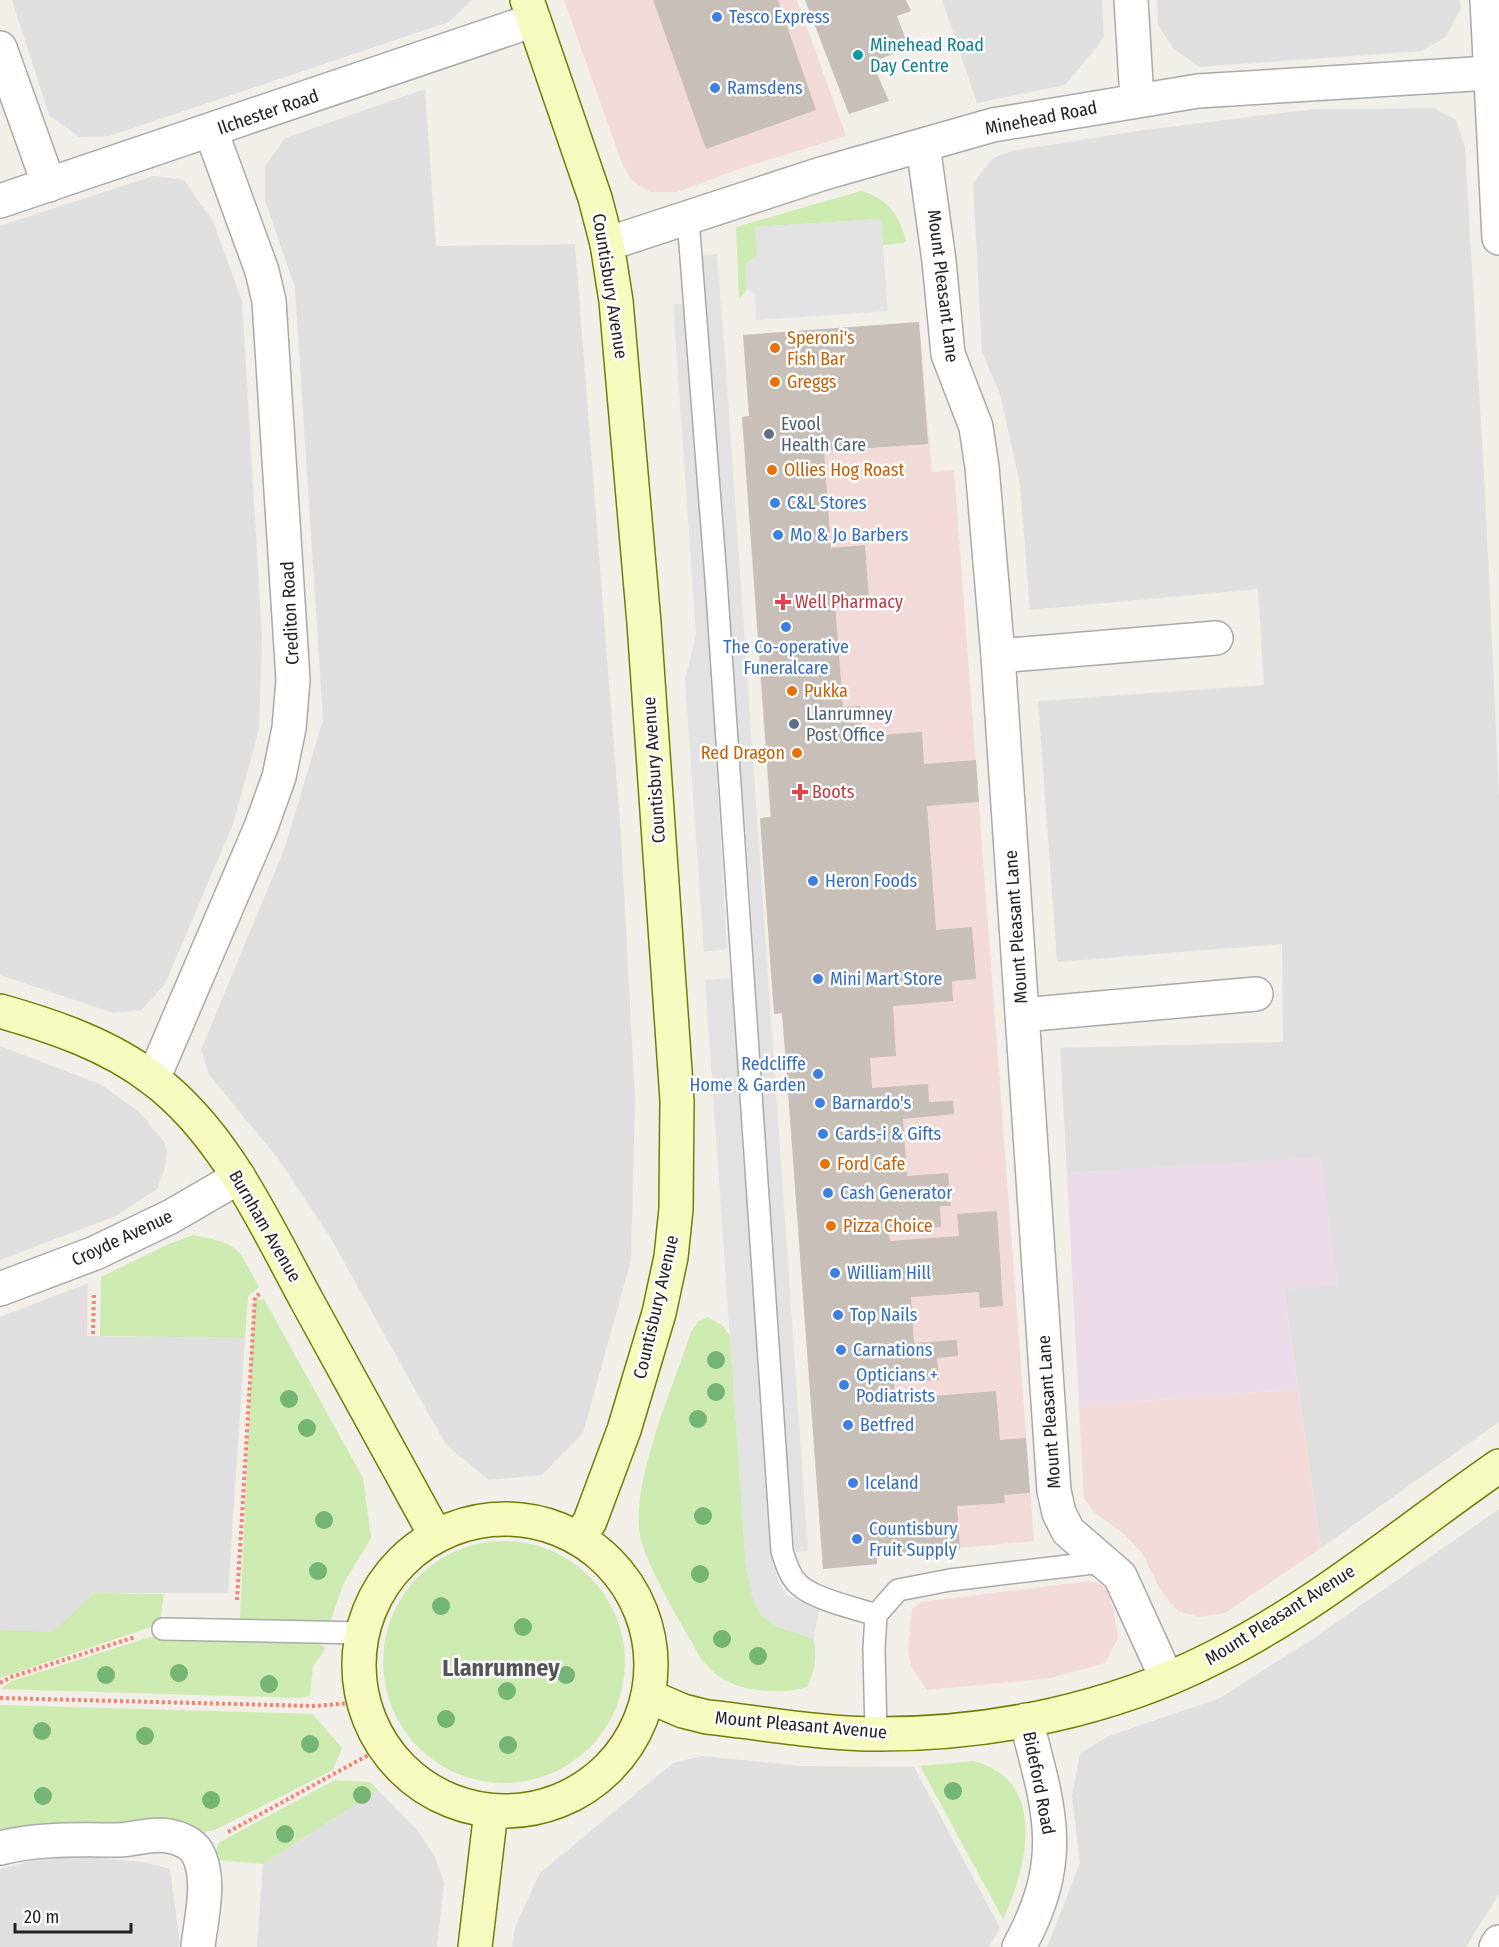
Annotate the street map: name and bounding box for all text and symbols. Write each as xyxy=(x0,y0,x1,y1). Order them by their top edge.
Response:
place label: Tesco Express xyxy=(729,6,830,28)
marker: Tesco Express xyxy=(710,10,724,24)
place label: Minehead Road Day Centre xyxy=(870,34,984,77)
marker: Minehead Road Day Centre xyxy=(851,48,865,62)
place label: Ramsdens xyxy=(727,77,803,99)
marker: Ramsdens xyxy=(708,81,722,95)
street label: Ilchester Road xyxy=(215,84,321,140)
street label: Minehead Road xyxy=(983,96,1099,140)
street label: Mount Pleasant Lane xyxy=(923,208,963,364)
street label: Countisbury Avenue xyxy=(588,212,632,360)
place label: Speroni's Fish Bar xyxy=(787,327,855,370)
marker: Speroni's Fish Bar xyxy=(768,341,782,355)
place label: Greggs xyxy=(787,371,837,393)
marker: Greggs xyxy=(768,375,782,389)
place label: Evool Health Care xyxy=(781,413,866,456)
marker: Evool Health Care xyxy=(762,427,776,441)
place label: Ollies Hog Roast xyxy=(784,459,904,481)
marker: Ollies Hog Roast xyxy=(765,463,779,477)
place label: C&L Stores xyxy=(787,492,867,514)
marker: C&L Stores xyxy=(768,496,782,510)
place label: Mo & Jo Barbers xyxy=(790,524,909,546)
marker: Mo & Jo Barbers xyxy=(771,528,785,542)
street label: Crediton Road xyxy=(276,561,304,665)
place label: Well Pharmacy xyxy=(795,591,903,613)
marker: Well Pharmacy xyxy=(776,595,790,609)
marker: The Co-operative Funeralcare xyxy=(779,620,793,634)
place label: The Co-operative Funeralcare xyxy=(723,636,849,679)
place label: Pukka xyxy=(804,680,848,702)
marker: Pukka xyxy=(785,684,799,698)
street label: Countisbury Avenue xyxy=(638,696,670,844)
place label: Llanrumney Post Office xyxy=(806,703,893,746)
marker: Llanrumney Post Office xyxy=(787,717,801,731)
place label: Red Dragon xyxy=(701,742,785,764)
marker: Red Dragon xyxy=(790,746,804,760)
place label: Boots xyxy=(812,781,855,803)
marker: Boots xyxy=(793,785,807,799)
street label: Mount Pleasant Lane xyxy=(1000,850,1032,1004)
place label: Heron Foods xyxy=(825,870,918,892)
marker: Heron Foods xyxy=(806,874,820,888)
place label: Mini Mart Store xyxy=(830,968,942,990)
marker: Mini Mart Store xyxy=(811,972,825,986)
place label: Redcliffe Home & Garden xyxy=(690,1053,806,1096)
marker: Redcliffe Home & Garden xyxy=(811,1067,825,1081)
place label: Barnardo's xyxy=(832,1092,911,1114)
marker: Barnardo's xyxy=(813,1096,827,1110)
place label: Cards-i & Gifts xyxy=(835,1123,942,1145)
marker: Cards-i & Gifts xyxy=(816,1127,830,1141)
place label: Ford Cafe xyxy=(837,1153,905,1175)
marker: Ford Cafe xyxy=(818,1157,832,1171)
street label: Burnham Avenue xyxy=(224,1166,306,1286)
place label: Cash Generator xyxy=(840,1182,953,1204)
marker: Cash Generator xyxy=(821,1186,835,1200)
street label: Croyde Avenue xyxy=(68,1205,176,1271)
place label: Pizza Choice xyxy=(843,1215,933,1237)
marker: Pizza Choice xyxy=(824,1219,838,1233)
street label: Countisbury Avenue xyxy=(629,1233,683,1381)
place label: William Hill xyxy=(847,1262,931,1284)
marker: William Hill xyxy=(828,1266,842,1280)
place label: Top Nails xyxy=(850,1304,918,1326)
marker: Top Nails xyxy=(831,1308,845,1322)
street label: Mount Pleasant Lane xyxy=(1033,1335,1065,1489)
place label: Carnations xyxy=(853,1339,933,1361)
marker: Carnations xyxy=(834,1343,848,1357)
place label: Opticians + Podiatrists xyxy=(856,1364,938,1407)
marker: Opticians + Podiatrists xyxy=(837,1378,851,1392)
place label: Betfred xyxy=(860,1414,914,1436)
marker: Betfred xyxy=(841,1418,855,1432)
place label: Iceland xyxy=(865,1472,919,1494)
marker: Iceland xyxy=(846,1476,860,1490)
place label: Countisbury Fruit Supply xyxy=(869,1518,958,1561)
marker: Countisbury Fruit Supply xyxy=(850,1532,864,1546)
street label: Mount Pleasant Avenue xyxy=(1201,1560,1359,1670)
district label: Llanrumney xyxy=(442,1654,560,1682)
street label: Mount Pleasant Avenue xyxy=(714,1707,888,1743)
street label: Bideford Road xyxy=(1018,1730,1060,1836)
scale bar xyxy=(15,1896,130,1934)
text: 20 m xyxy=(24,1906,59,1928)

